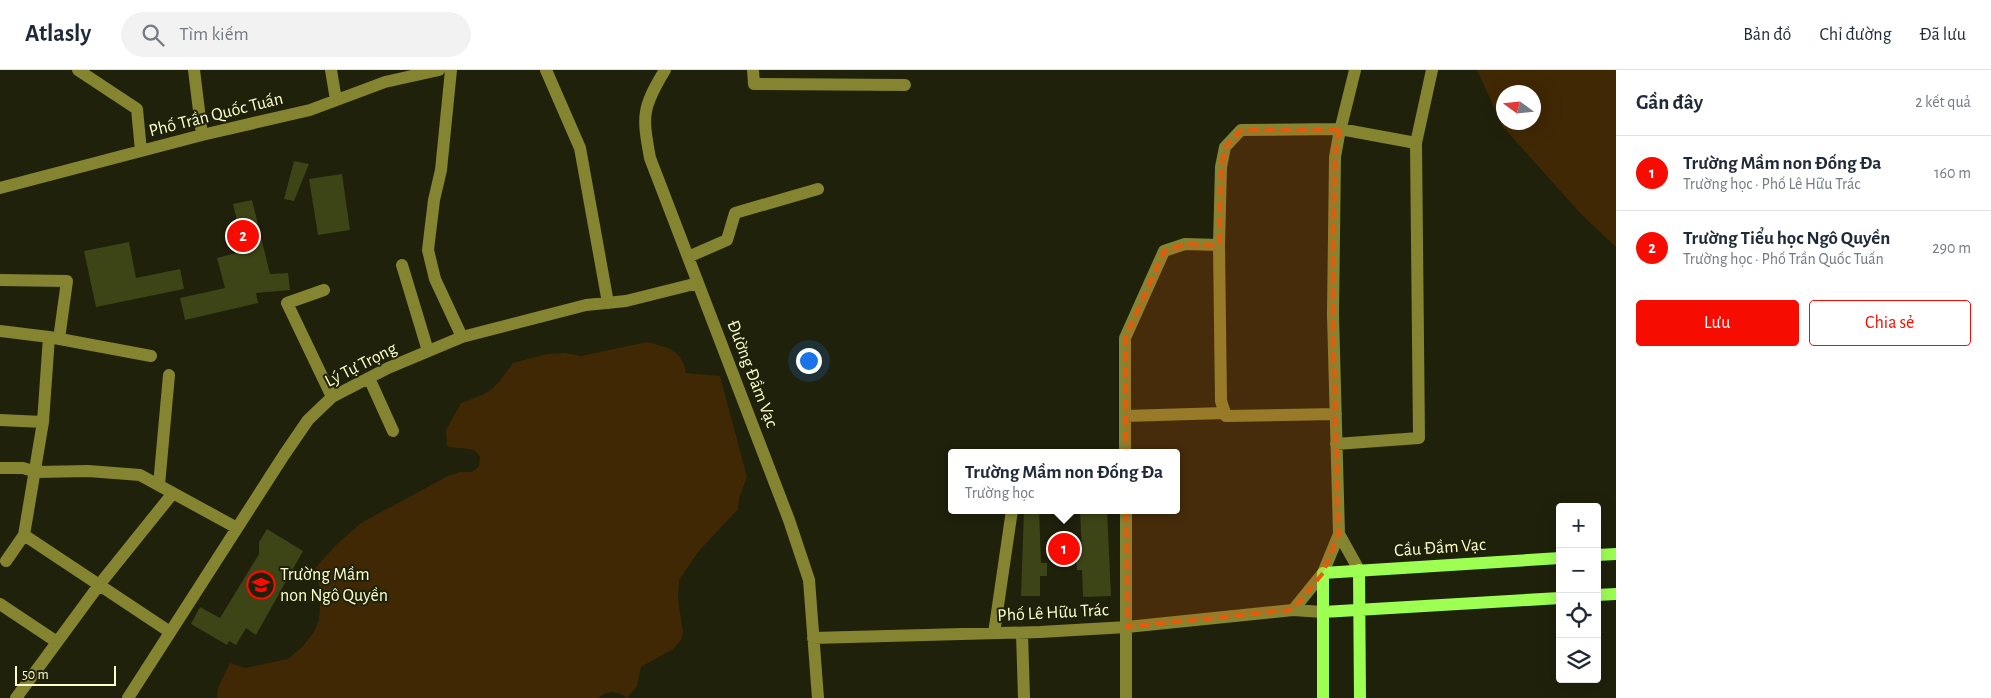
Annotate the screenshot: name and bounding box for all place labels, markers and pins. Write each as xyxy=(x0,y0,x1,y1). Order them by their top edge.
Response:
pin: 2 xyxy=(227,217,259,255)
pin: 1 xyxy=(1048,530,1080,568)
place label: Trường Mầm non Ngô Quyền xyxy=(280,565,388,605)
school or university icon: Trường Mầm non Ngô Quyền xyxy=(246,570,276,600)

